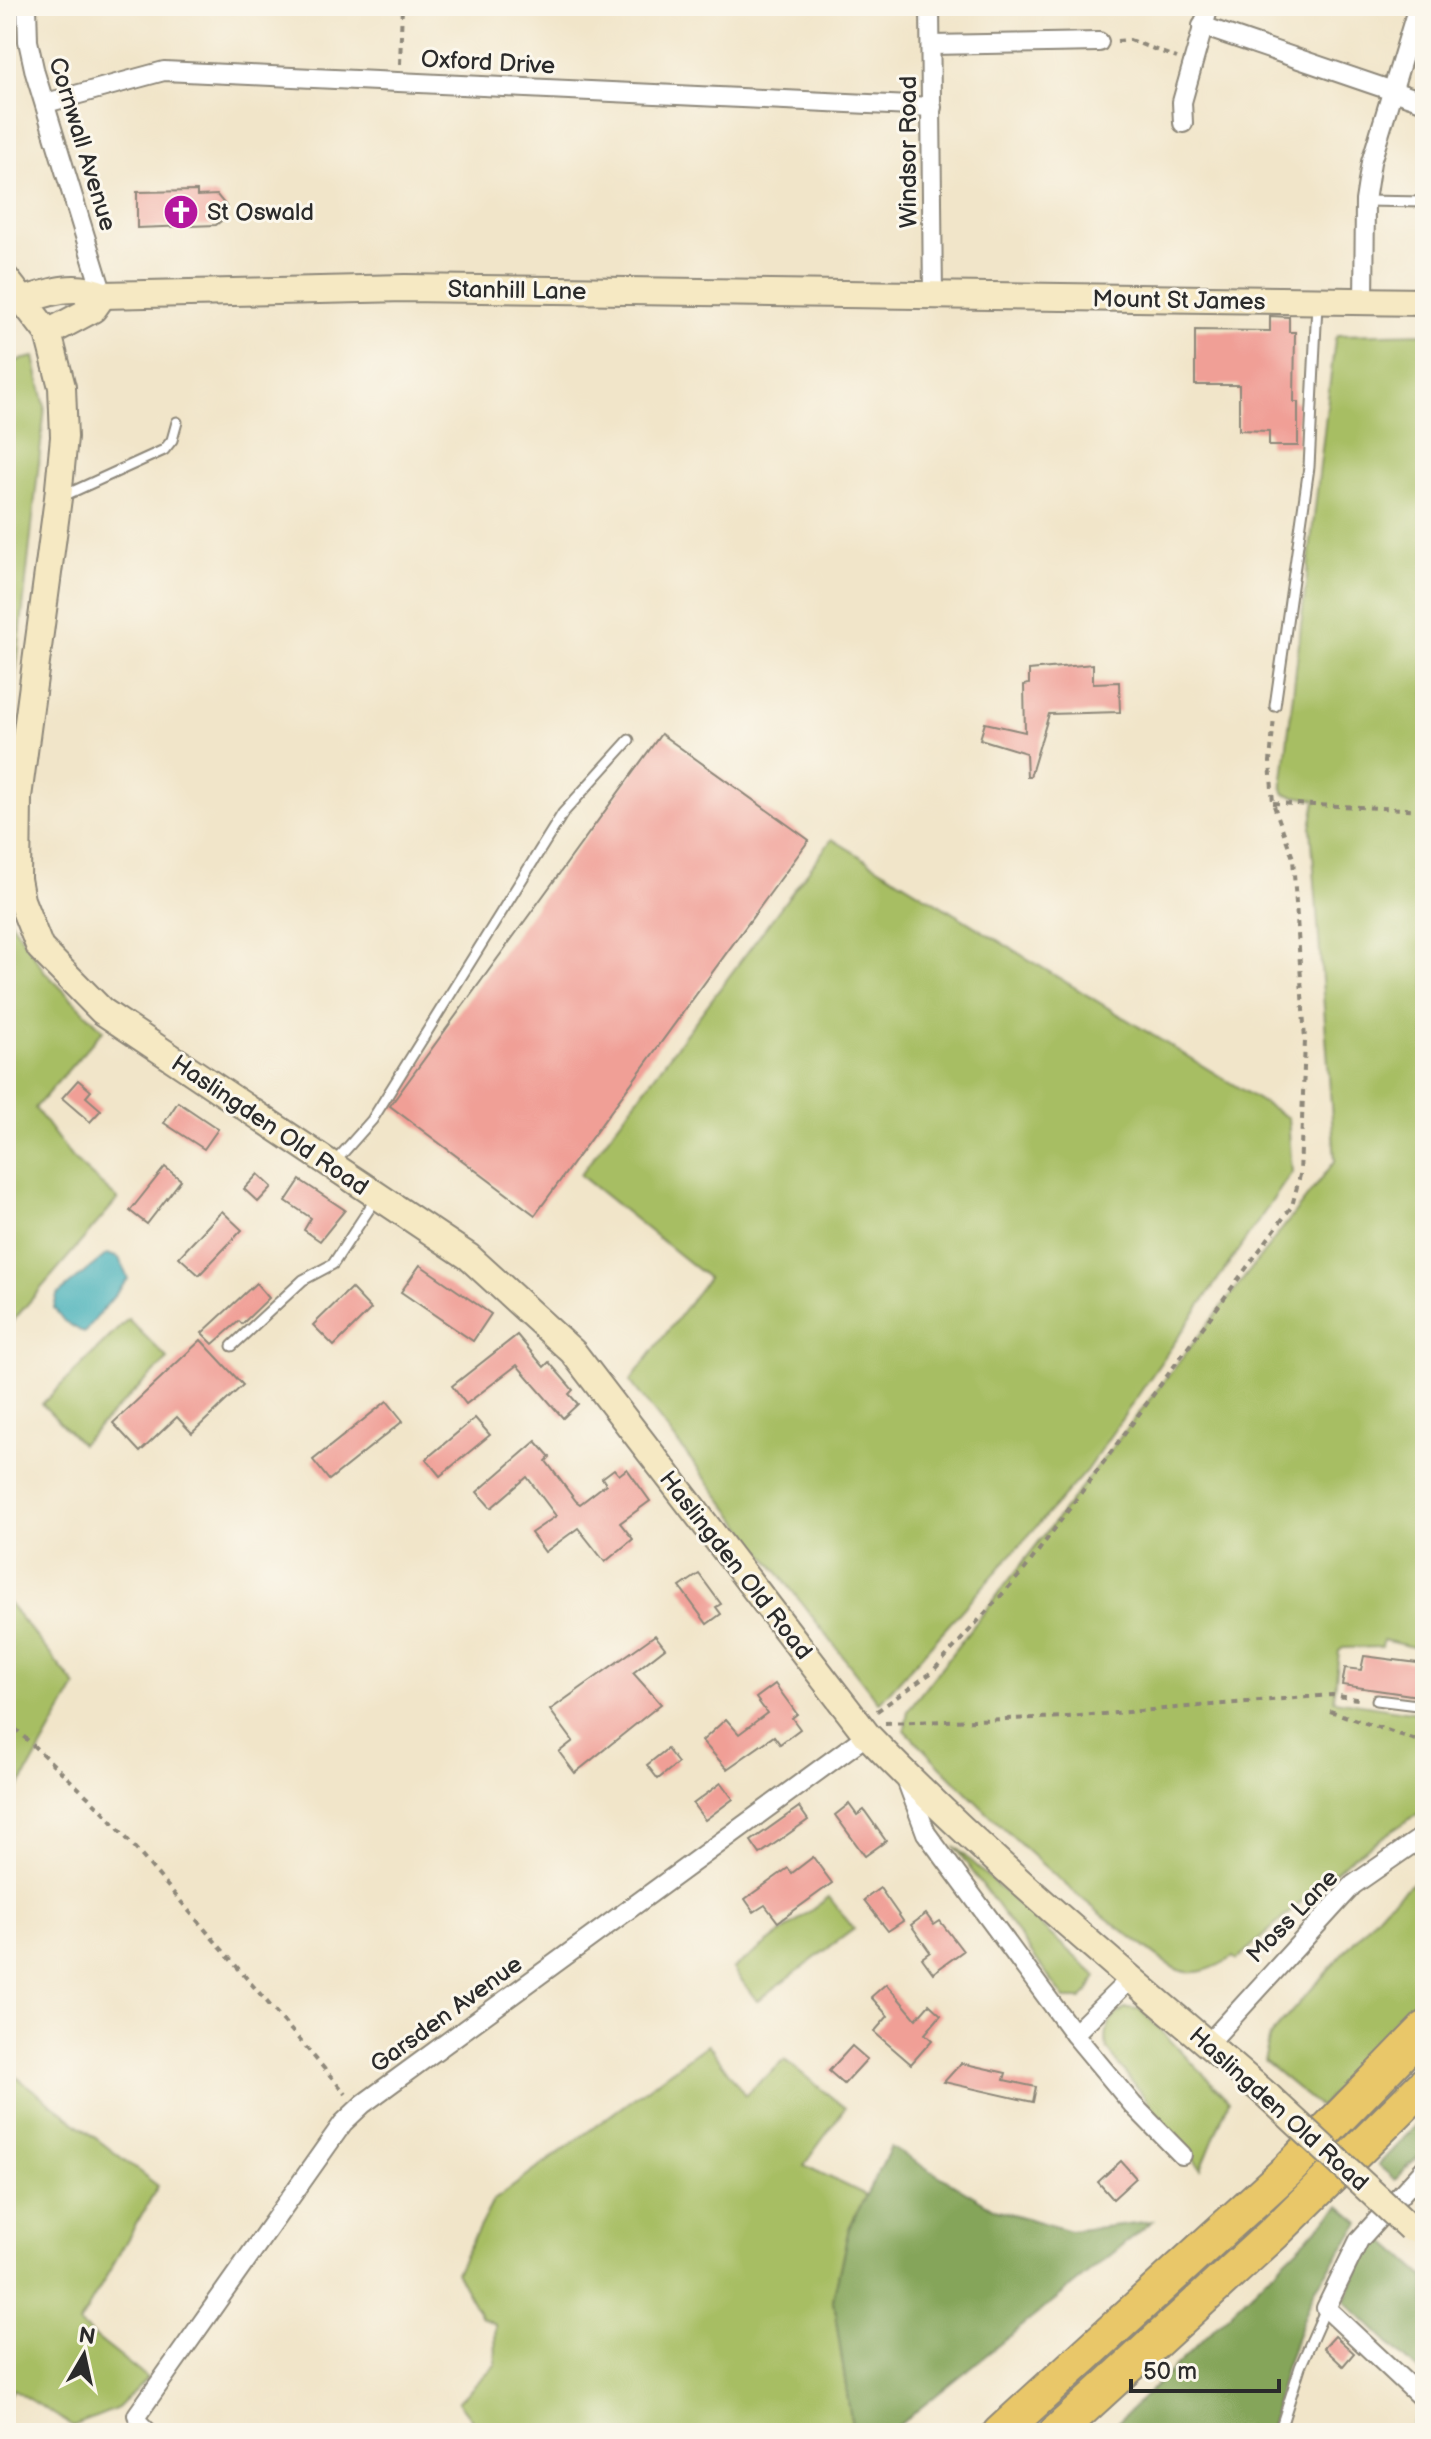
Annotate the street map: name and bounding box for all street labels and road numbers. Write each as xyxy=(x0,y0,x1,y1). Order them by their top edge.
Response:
street label: Oxford Drive xyxy=(420,44,556,80)
street label: Cornwall Avenue xyxy=(42,54,123,234)
street label: Windsor Road xyxy=(894,76,923,228)
street label: Stanhill Lane xyxy=(447,275,587,306)
street label: Mount St James xyxy=(1092,284,1266,317)
street label: Haslingden Old Road xyxy=(166,1049,374,1202)
street label: Haslingden Old Road xyxy=(653,1465,818,1665)
street label: Moss Lane xyxy=(1241,1863,1344,1969)
street label: Garsden Avenue xyxy=(365,1950,528,2079)
street label: Haslingden Old Road xyxy=(1183,2021,1374,2197)

